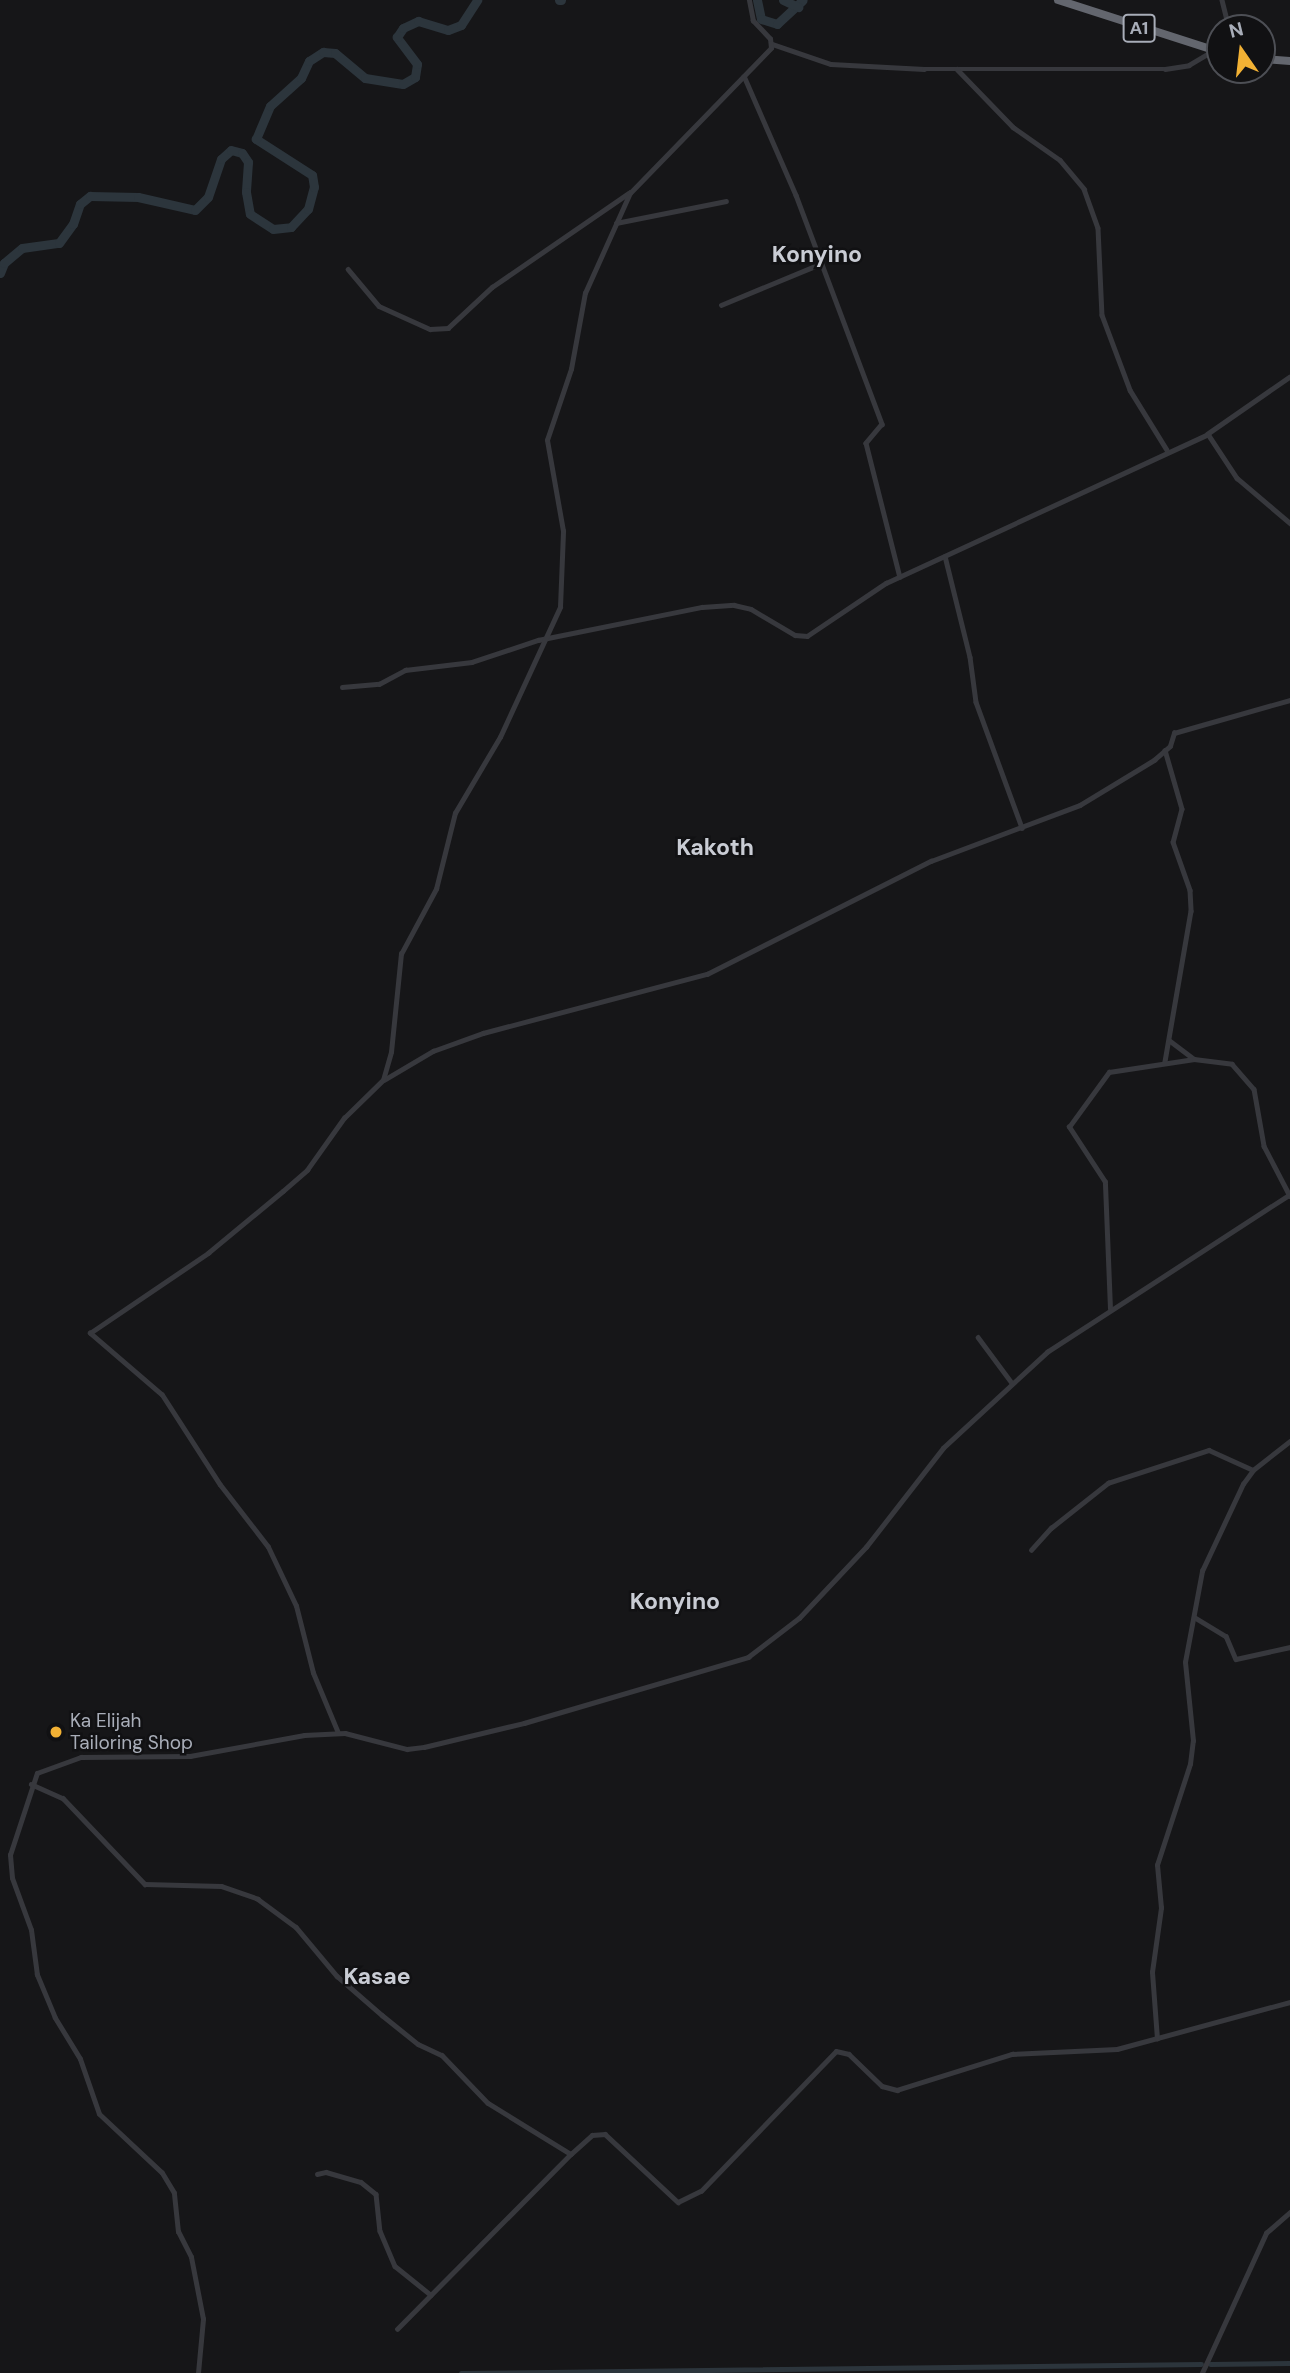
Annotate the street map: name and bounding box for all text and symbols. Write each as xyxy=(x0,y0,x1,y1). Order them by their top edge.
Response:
road number: A1 xyxy=(1122,13,1156,42)
north arrow xyxy=(1206,14,1276,84)
text: N xyxy=(1227,16,1246,44)
district label: Konyino xyxy=(772,240,862,268)
district label: Kakoth xyxy=(676,833,754,861)
district label: Konyino xyxy=(630,1587,720,1615)
place label: Ka Elijah Tailoring Shop xyxy=(70,1710,193,1754)
marker: Ka Elijah Tailoring Shop xyxy=(48,1724,64,1740)
district label: Kasae xyxy=(343,1962,411,1990)

